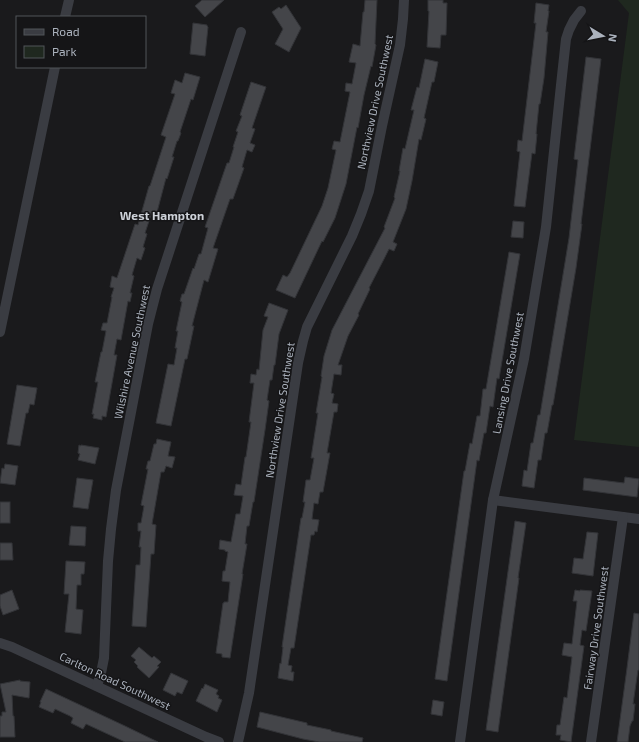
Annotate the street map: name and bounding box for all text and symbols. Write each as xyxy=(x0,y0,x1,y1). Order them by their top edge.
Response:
legend xyxy=(16,16,146,68)
north arrow xyxy=(583,16,623,56)
text: Road xyxy=(52,24,80,38)
street label: Northview Drive Southwest xyxy=(354,33,395,170)
text: N xyxy=(606,33,620,43)
text: Park xyxy=(52,44,77,58)
district label: West Hampton xyxy=(120,208,204,222)
street label: Wilshire Avenue Southwest xyxy=(111,284,152,420)
street label: Lansing Drive Southwest xyxy=(489,311,526,435)
street label: Northview Drive Southwest xyxy=(262,341,297,479)
street label: Fairway Drive Southwest xyxy=(580,565,611,690)
street label: Carlton Road Southwest xyxy=(58,649,173,712)

